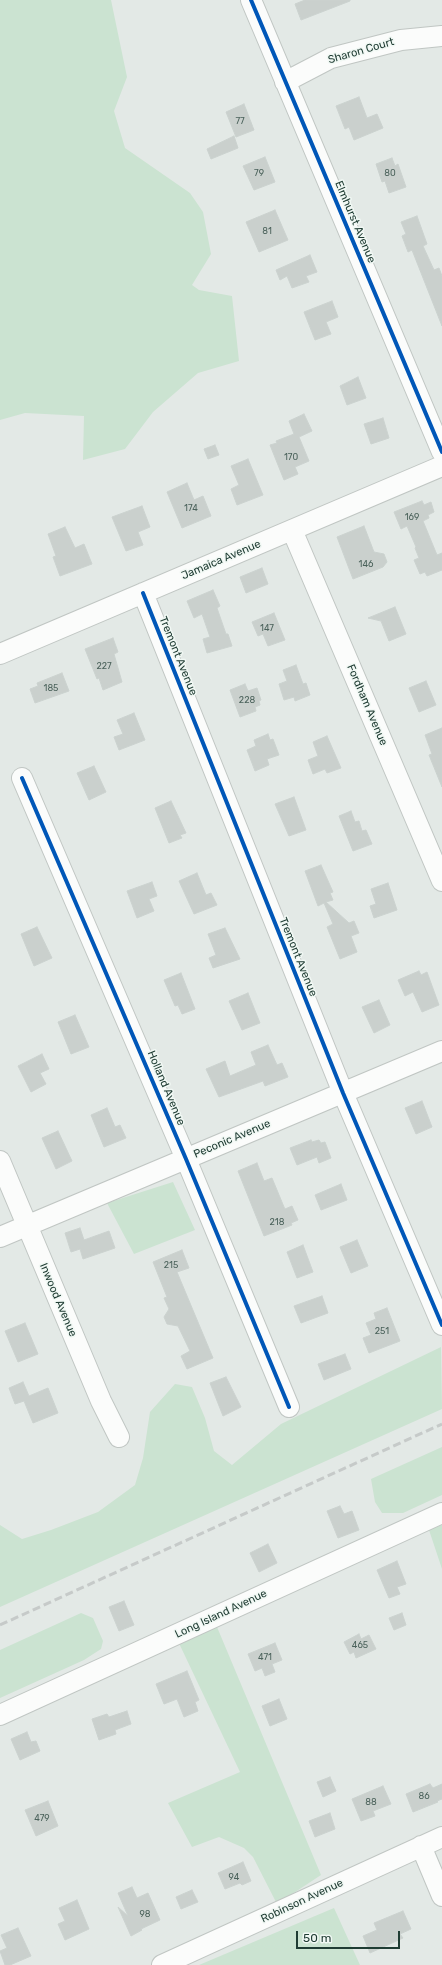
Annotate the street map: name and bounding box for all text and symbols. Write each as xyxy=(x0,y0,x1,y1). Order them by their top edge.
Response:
street label: Sharon Court xyxy=(326,35,396,67)
house number: 77 xyxy=(235,116,245,126)
house number: 79 xyxy=(254,168,264,178)
house number: 80 xyxy=(384,168,396,178)
street label: Elmhurst Avenue xyxy=(332,179,378,265)
house number: 81 xyxy=(262,226,272,236)
house number: 170 xyxy=(284,452,298,462)
house number: 174 xyxy=(184,503,198,513)
house number: 169 xyxy=(405,512,419,522)
street label: Jamaica Avenue xyxy=(179,537,263,583)
house number: 146 xyxy=(359,559,373,569)
street label: Tremont Avenue xyxy=(156,615,200,697)
house number: 147 xyxy=(260,623,274,633)
house number: 227 xyxy=(96,661,112,671)
street label: Fordham Avenue xyxy=(344,662,390,748)
house number: 185 xyxy=(44,683,58,693)
house number: 228 xyxy=(239,695,255,705)
street label: Tremont Avenue xyxy=(276,916,320,998)
street label: Holland Avenue xyxy=(144,1049,188,1127)
street label: Peconic Avenue xyxy=(192,1117,272,1161)
house number: 218 xyxy=(270,1217,284,1227)
house number: 215 xyxy=(164,1260,178,1270)
street label: Inwood Avenue xyxy=(37,1261,79,1339)
house number: 251 xyxy=(375,1326,389,1336)
street label: Long Island Avenue xyxy=(173,1587,269,1641)
house number: 465 xyxy=(352,1640,368,1650)
house number: 471 xyxy=(258,1652,272,1662)
house number: 86 xyxy=(418,1791,430,1801)
house number: 88 xyxy=(365,1797,377,1807)
house number: 479 xyxy=(34,1813,50,1823)
house number: 94 xyxy=(229,1872,239,1882)
street label: Robinson Avenue xyxy=(259,1876,345,1926)
house number: 98 xyxy=(139,1909,151,1919)
scale bar xyxy=(298,1923,402,1949)
text: 50 m xyxy=(303,1931,331,1945)

